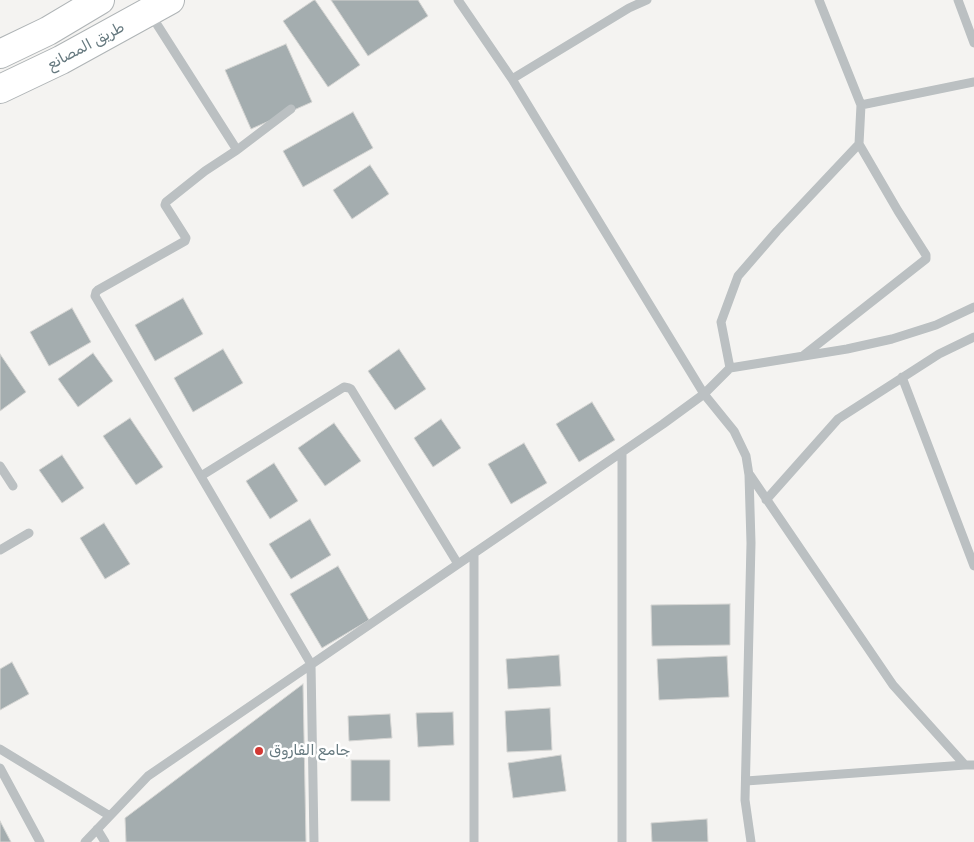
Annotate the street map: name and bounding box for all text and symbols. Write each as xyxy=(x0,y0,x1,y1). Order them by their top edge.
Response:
street label: طريق المصانع xyxy=(44,18,128,74)
place label: جامع الفاروق xyxy=(269,742,350,760)
marker: جامع الفاروق xyxy=(253,745,265,757)

